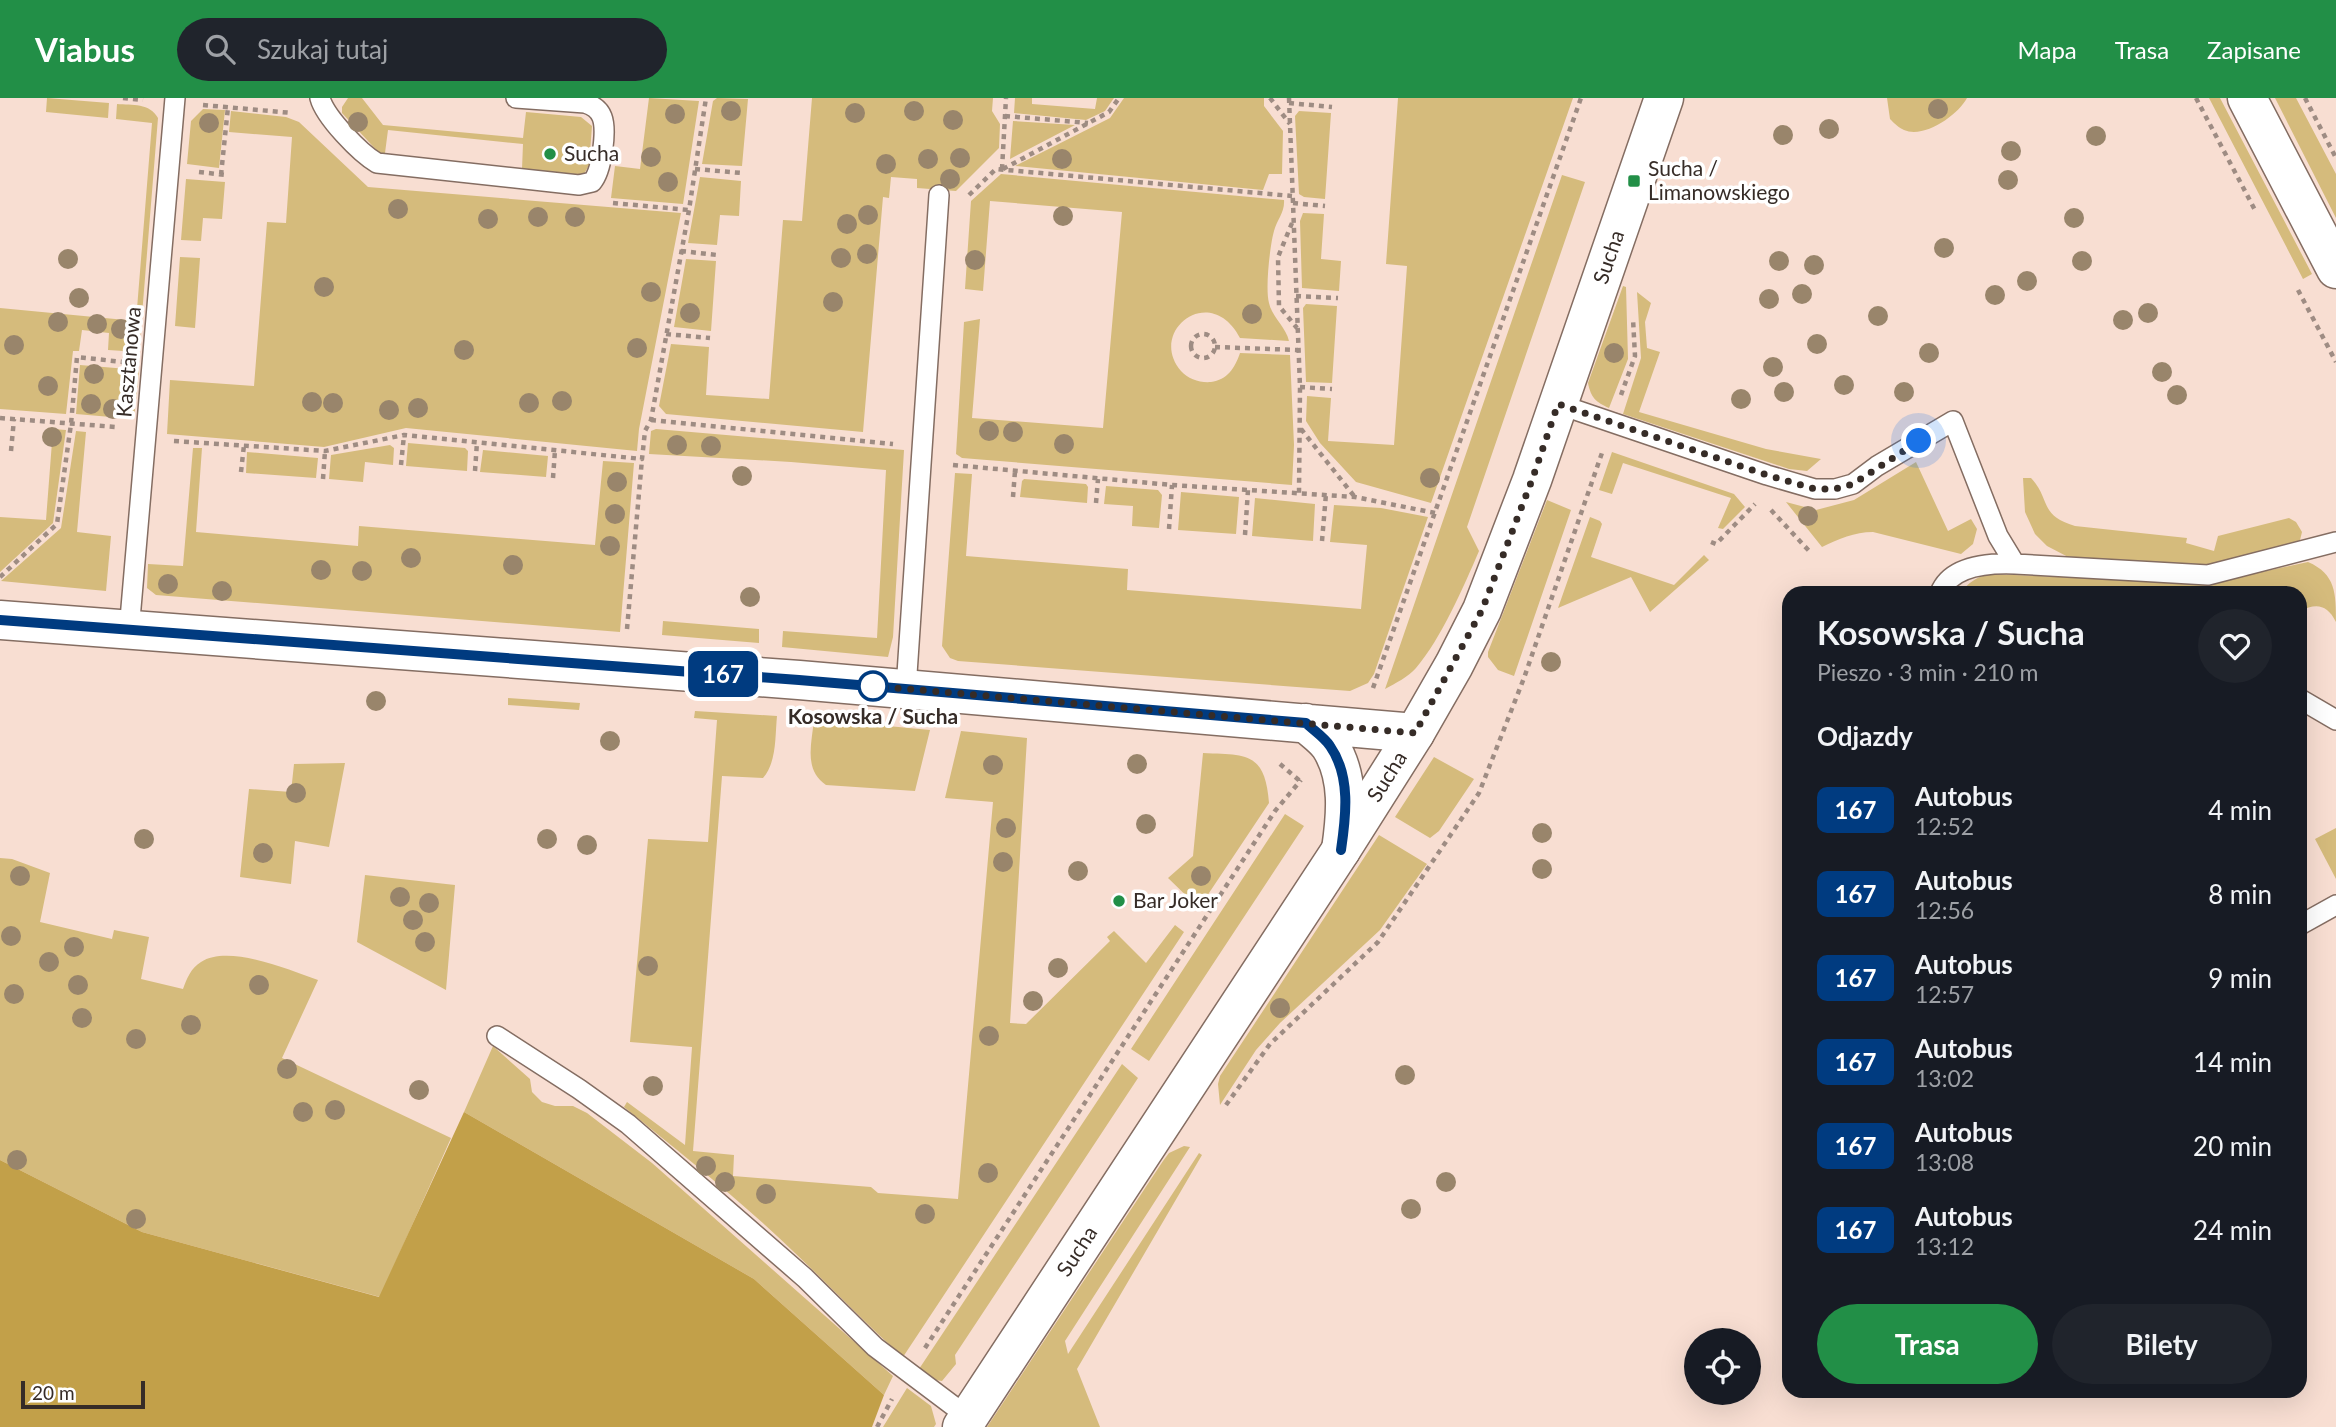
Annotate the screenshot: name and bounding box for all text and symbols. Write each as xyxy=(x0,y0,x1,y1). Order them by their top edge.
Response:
search box xyxy=(177,18,667,81)
text: Viabus xyxy=(35,29,135,69)
icon: search xyxy=(201,30,239,68)
text: Szukaj tutaj xyxy=(257,33,388,65)
text: Mapa xyxy=(2018,35,2077,64)
text: Trasa xyxy=(2115,35,2169,64)
text: Zapisane xyxy=(2207,35,2301,64)
place label: Sucha xyxy=(564,140,619,165)
marker: Sucha xyxy=(542,146,558,162)
place label: Sucha / Limanowskiego xyxy=(1648,155,1790,204)
marker: Sucha / Limanowskiego xyxy=(1626,173,1642,189)
street label: Sucha xyxy=(1587,226,1628,287)
street label: Kasztanowa xyxy=(110,305,145,418)
your location xyxy=(1901,423,1936,458)
button: heart xyxy=(2198,609,2272,683)
text: Kosowska / Sucha xyxy=(1817,612,2085,652)
line badge: 167 xyxy=(683,651,763,697)
text: Pieszo · 3 min · 210 m xyxy=(1817,658,2038,686)
text: 167 xyxy=(702,659,744,688)
marker: Kosowska / Sucha xyxy=(858,671,888,701)
place label: Kosowska / Sucha xyxy=(788,703,958,728)
text: Odjazdy xyxy=(1817,720,1913,752)
street label: Sucha xyxy=(1361,746,1411,806)
text: Autobus xyxy=(1915,780,2013,812)
text: 4 min xyxy=(2208,794,2272,826)
text: 167 xyxy=(1835,795,1876,824)
text: 12:52 xyxy=(1915,812,1974,840)
text: Autobus xyxy=(1915,864,2013,896)
text: 8 min xyxy=(2208,878,2272,910)
text: 167 xyxy=(1835,879,1876,908)
place label: Bar Joker xyxy=(1133,887,1218,912)
marker: Bar Joker xyxy=(1111,893,1127,909)
text: 12:56 xyxy=(1915,896,1974,924)
text: Autobus xyxy=(1915,948,2013,980)
text: 9 min xyxy=(2208,962,2272,994)
text: 167 xyxy=(1835,963,1876,992)
text: 12:57 xyxy=(1915,980,1974,1008)
text: Autobus xyxy=(1915,1032,2013,1064)
text: 14 min xyxy=(2193,1046,2272,1078)
text: 167 xyxy=(1835,1047,1876,1076)
text: 13:02 xyxy=(1915,1064,1974,1092)
text: Autobus xyxy=(1915,1116,2013,1148)
text: 20 min xyxy=(2193,1130,2272,1162)
text: 167 xyxy=(1835,1131,1876,1160)
text: 13:08 xyxy=(1915,1148,1974,1176)
text: Autobus xyxy=(1915,1200,2013,1232)
text: 24 min xyxy=(2193,1214,2272,1246)
text: 167 xyxy=(1835,1215,1876,1244)
street label: Sucha xyxy=(1050,1221,1102,1281)
text: 13:12 xyxy=(1915,1232,1974,1260)
button: Trasa xyxy=(1817,1304,2038,1384)
button: Bilety xyxy=(2052,1304,2272,1384)
map controls xyxy=(1684,1328,1761,1405)
button: locate xyxy=(1684,1328,1761,1405)
scale bar xyxy=(21,1378,145,1410)
text: 20 m xyxy=(32,1381,75,1404)

